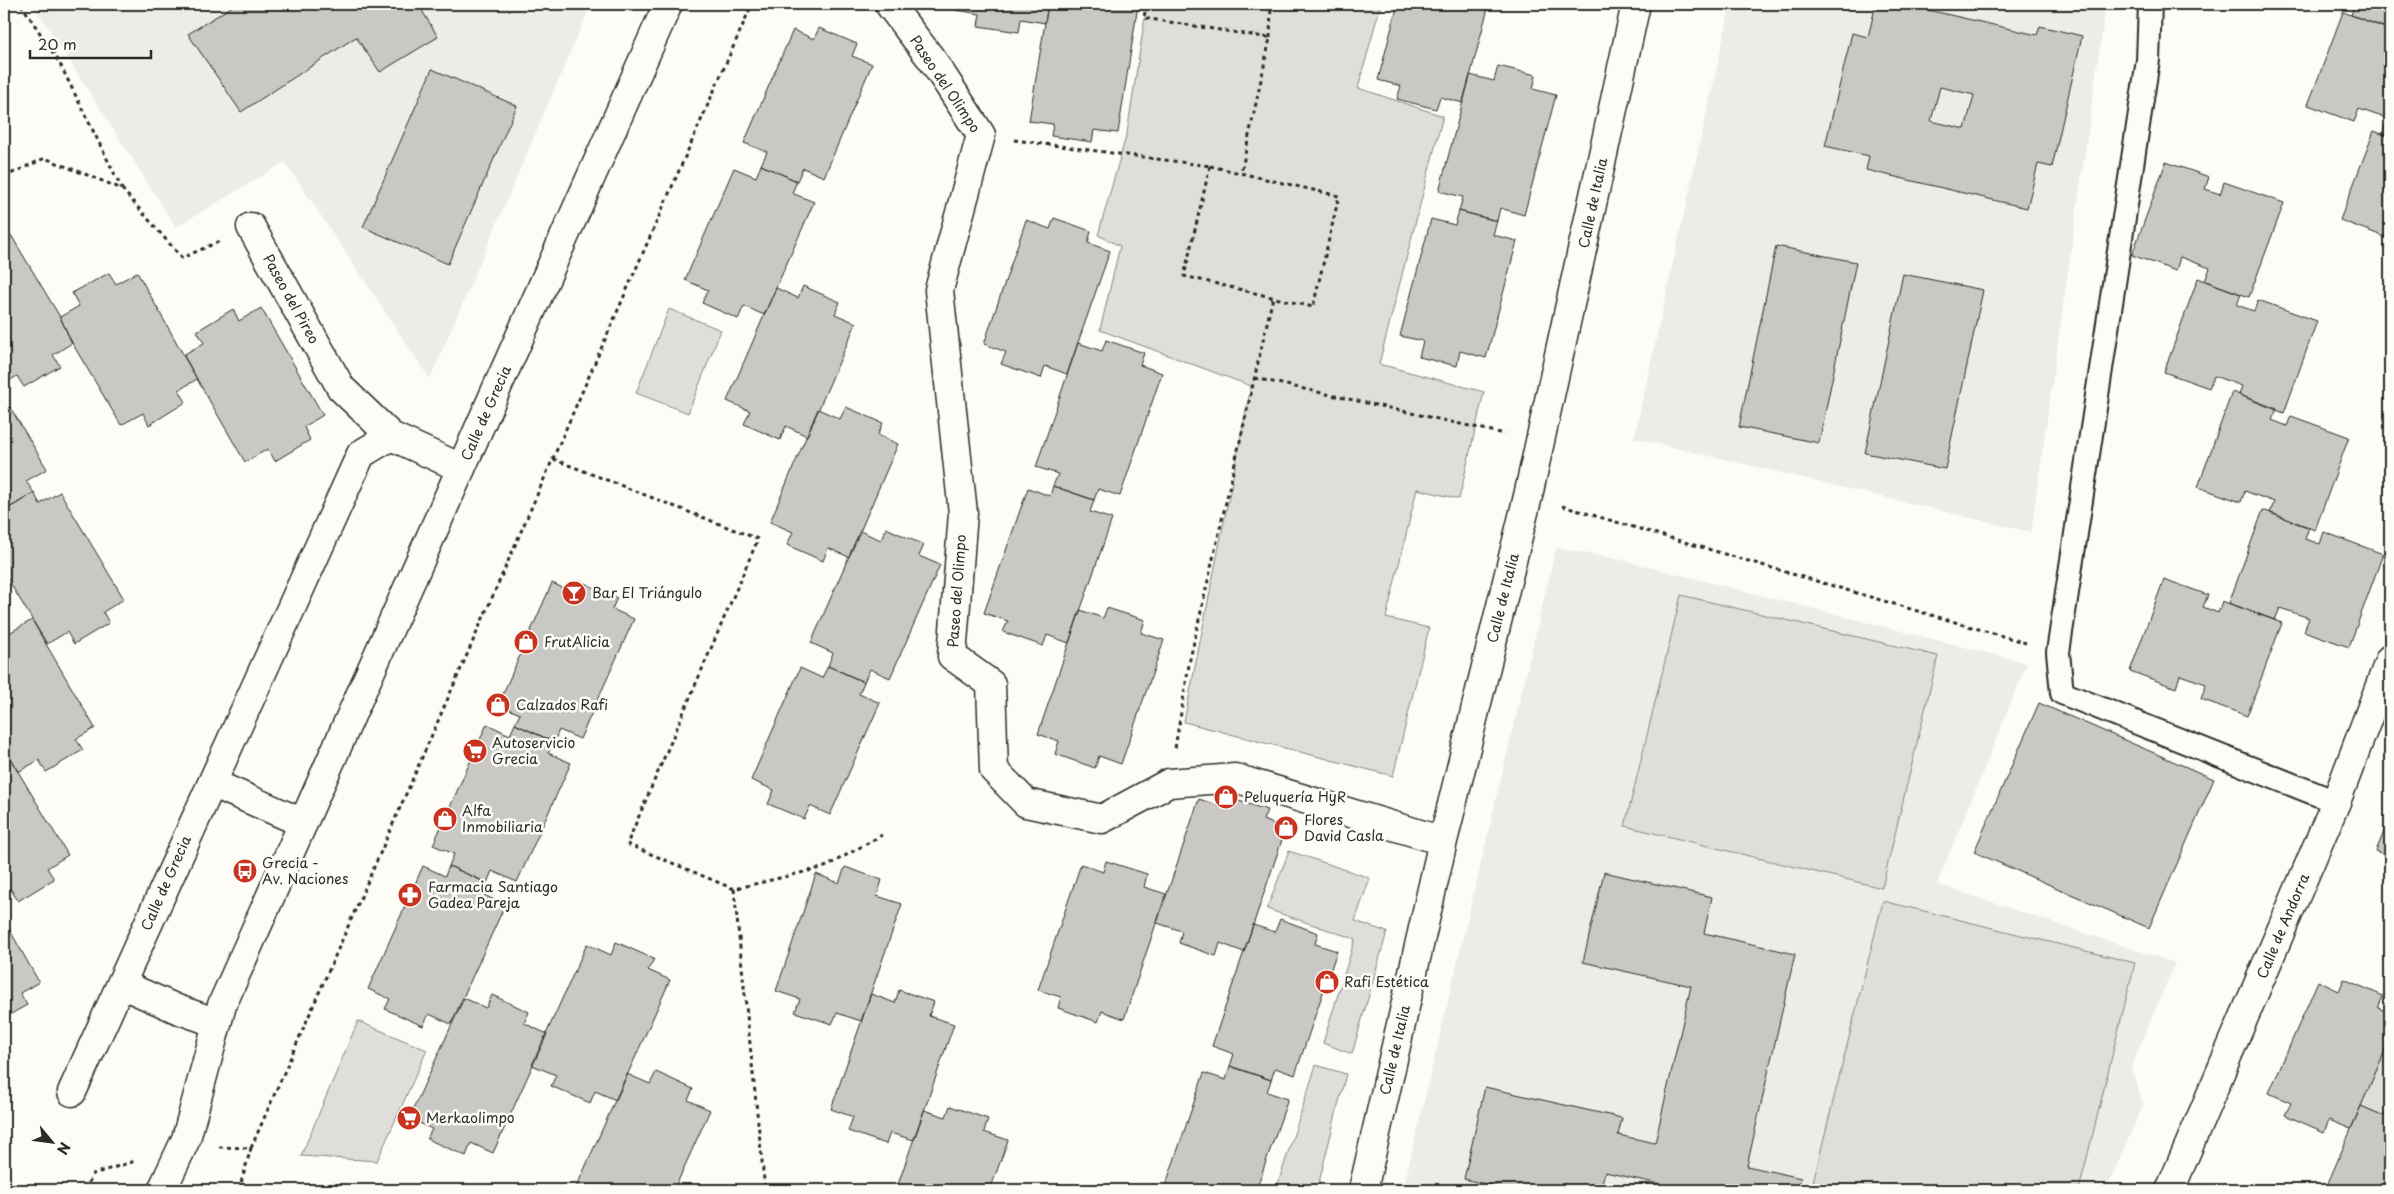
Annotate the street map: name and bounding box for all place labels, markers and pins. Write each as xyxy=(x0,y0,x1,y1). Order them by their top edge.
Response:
bar icon: Bar El Triángulo xyxy=(561,580,587,606)
place label: Bar El Triángulo xyxy=(592,582,702,603)
shop icon: FrutAlicia xyxy=(513,629,539,655)
place label: FrutAlicia xyxy=(544,631,610,652)
shop icon: Calzados Rafi xyxy=(485,692,511,718)
place label: Calzados Rafi xyxy=(516,694,608,715)
place label: Autoservicio Grecia xyxy=(492,732,576,769)
supermarket icon: Autoservicio Grecia xyxy=(462,738,488,764)
shop icon: Peluquería HyR xyxy=(1213,784,1239,810)
place label: Peluquería HyR xyxy=(1244,786,1346,807)
place label: Alfa Inmobiliaria xyxy=(462,800,543,837)
shop icon: Alfa Inmobiliaria xyxy=(432,806,458,832)
place label: Flores David Casla xyxy=(1304,809,1384,846)
shop icon: Flores David Casla xyxy=(1273,815,1299,841)
place label: Grecia - Av. Naciones xyxy=(262,852,349,889)
bus stop icon: Grecia - Av. Naciones xyxy=(232,858,258,884)
place label: Farmacia Santiago Gadea Pareja xyxy=(428,876,558,913)
pharmacy icon: Farmacia Santiago Gadea Pareja xyxy=(397,882,423,908)
shop icon: Rafi Estética xyxy=(1314,969,1340,995)
place label: Rafi Estética xyxy=(1344,971,1429,992)
supermarket icon: Merkaolimpo xyxy=(396,1105,422,1131)
place label: Merkaolimpo xyxy=(426,1107,515,1128)

